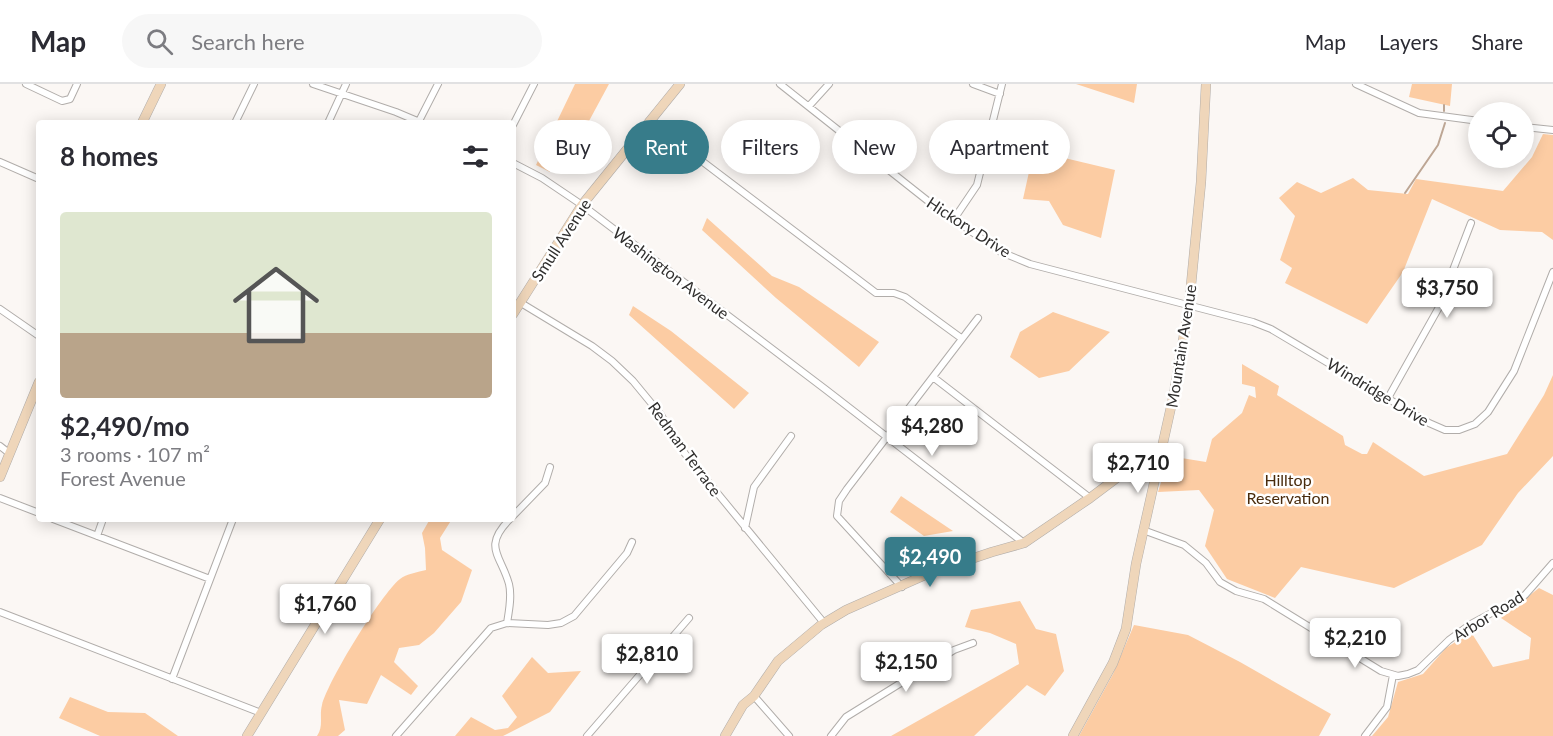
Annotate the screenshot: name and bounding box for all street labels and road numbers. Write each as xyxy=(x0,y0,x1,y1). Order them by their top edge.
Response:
street label: Hickory Drive xyxy=(924,192,1015,261)
street label: Smull Avenue xyxy=(527,195,594,285)
street label: Washington Avenue xyxy=(609,223,733,323)
street label: Mountain Avenue xyxy=(1161,283,1200,409)
street label: Windridge Drive xyxy=(1324,354,1433,430)
street label: Redman Terrace xyxy=(645,398,726,500)
street label: Arbor Road xyxy=(1449,586,1527,645)

